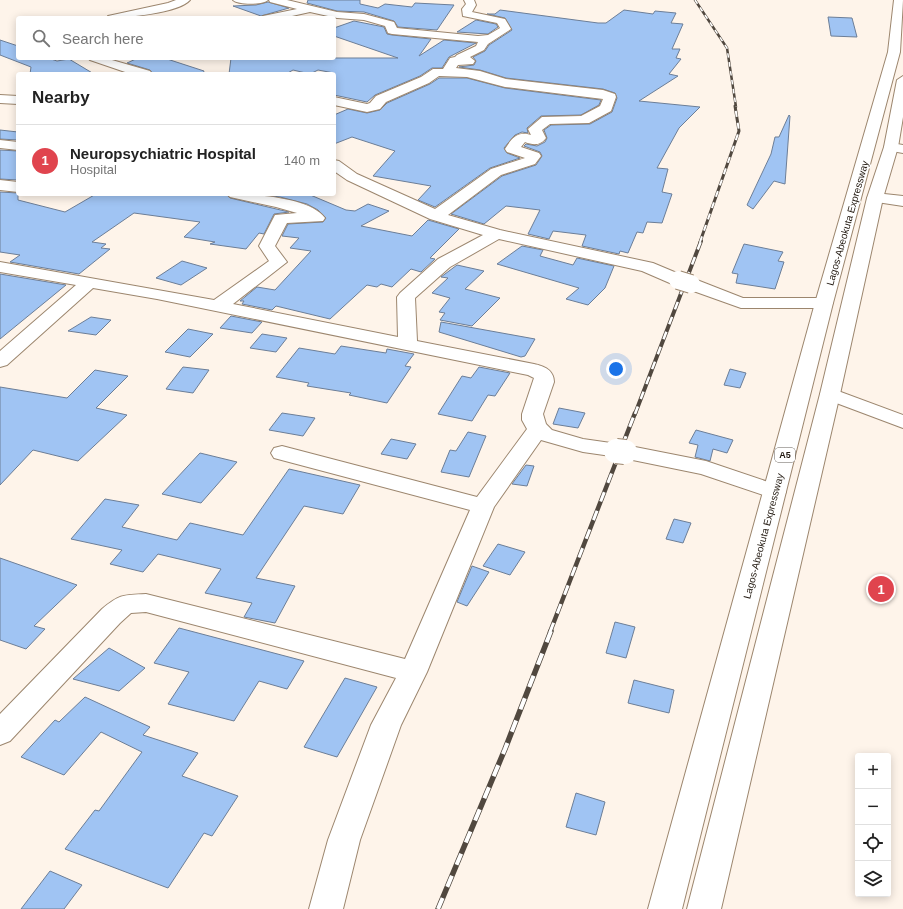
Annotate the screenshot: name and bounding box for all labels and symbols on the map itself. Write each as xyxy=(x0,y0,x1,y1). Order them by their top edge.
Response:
street label: Lagos-Abeokuta Expressway xyxy=(824,159,871,287)
your location xyxy=(606,359,626,379)
road number: A5 xyxy=(775,448,795,462)
street label: Lagos-Abeokuta Expressway xyxy=(741,472,786,600)
pin: 1 xyxy=(868,574,894,604)

